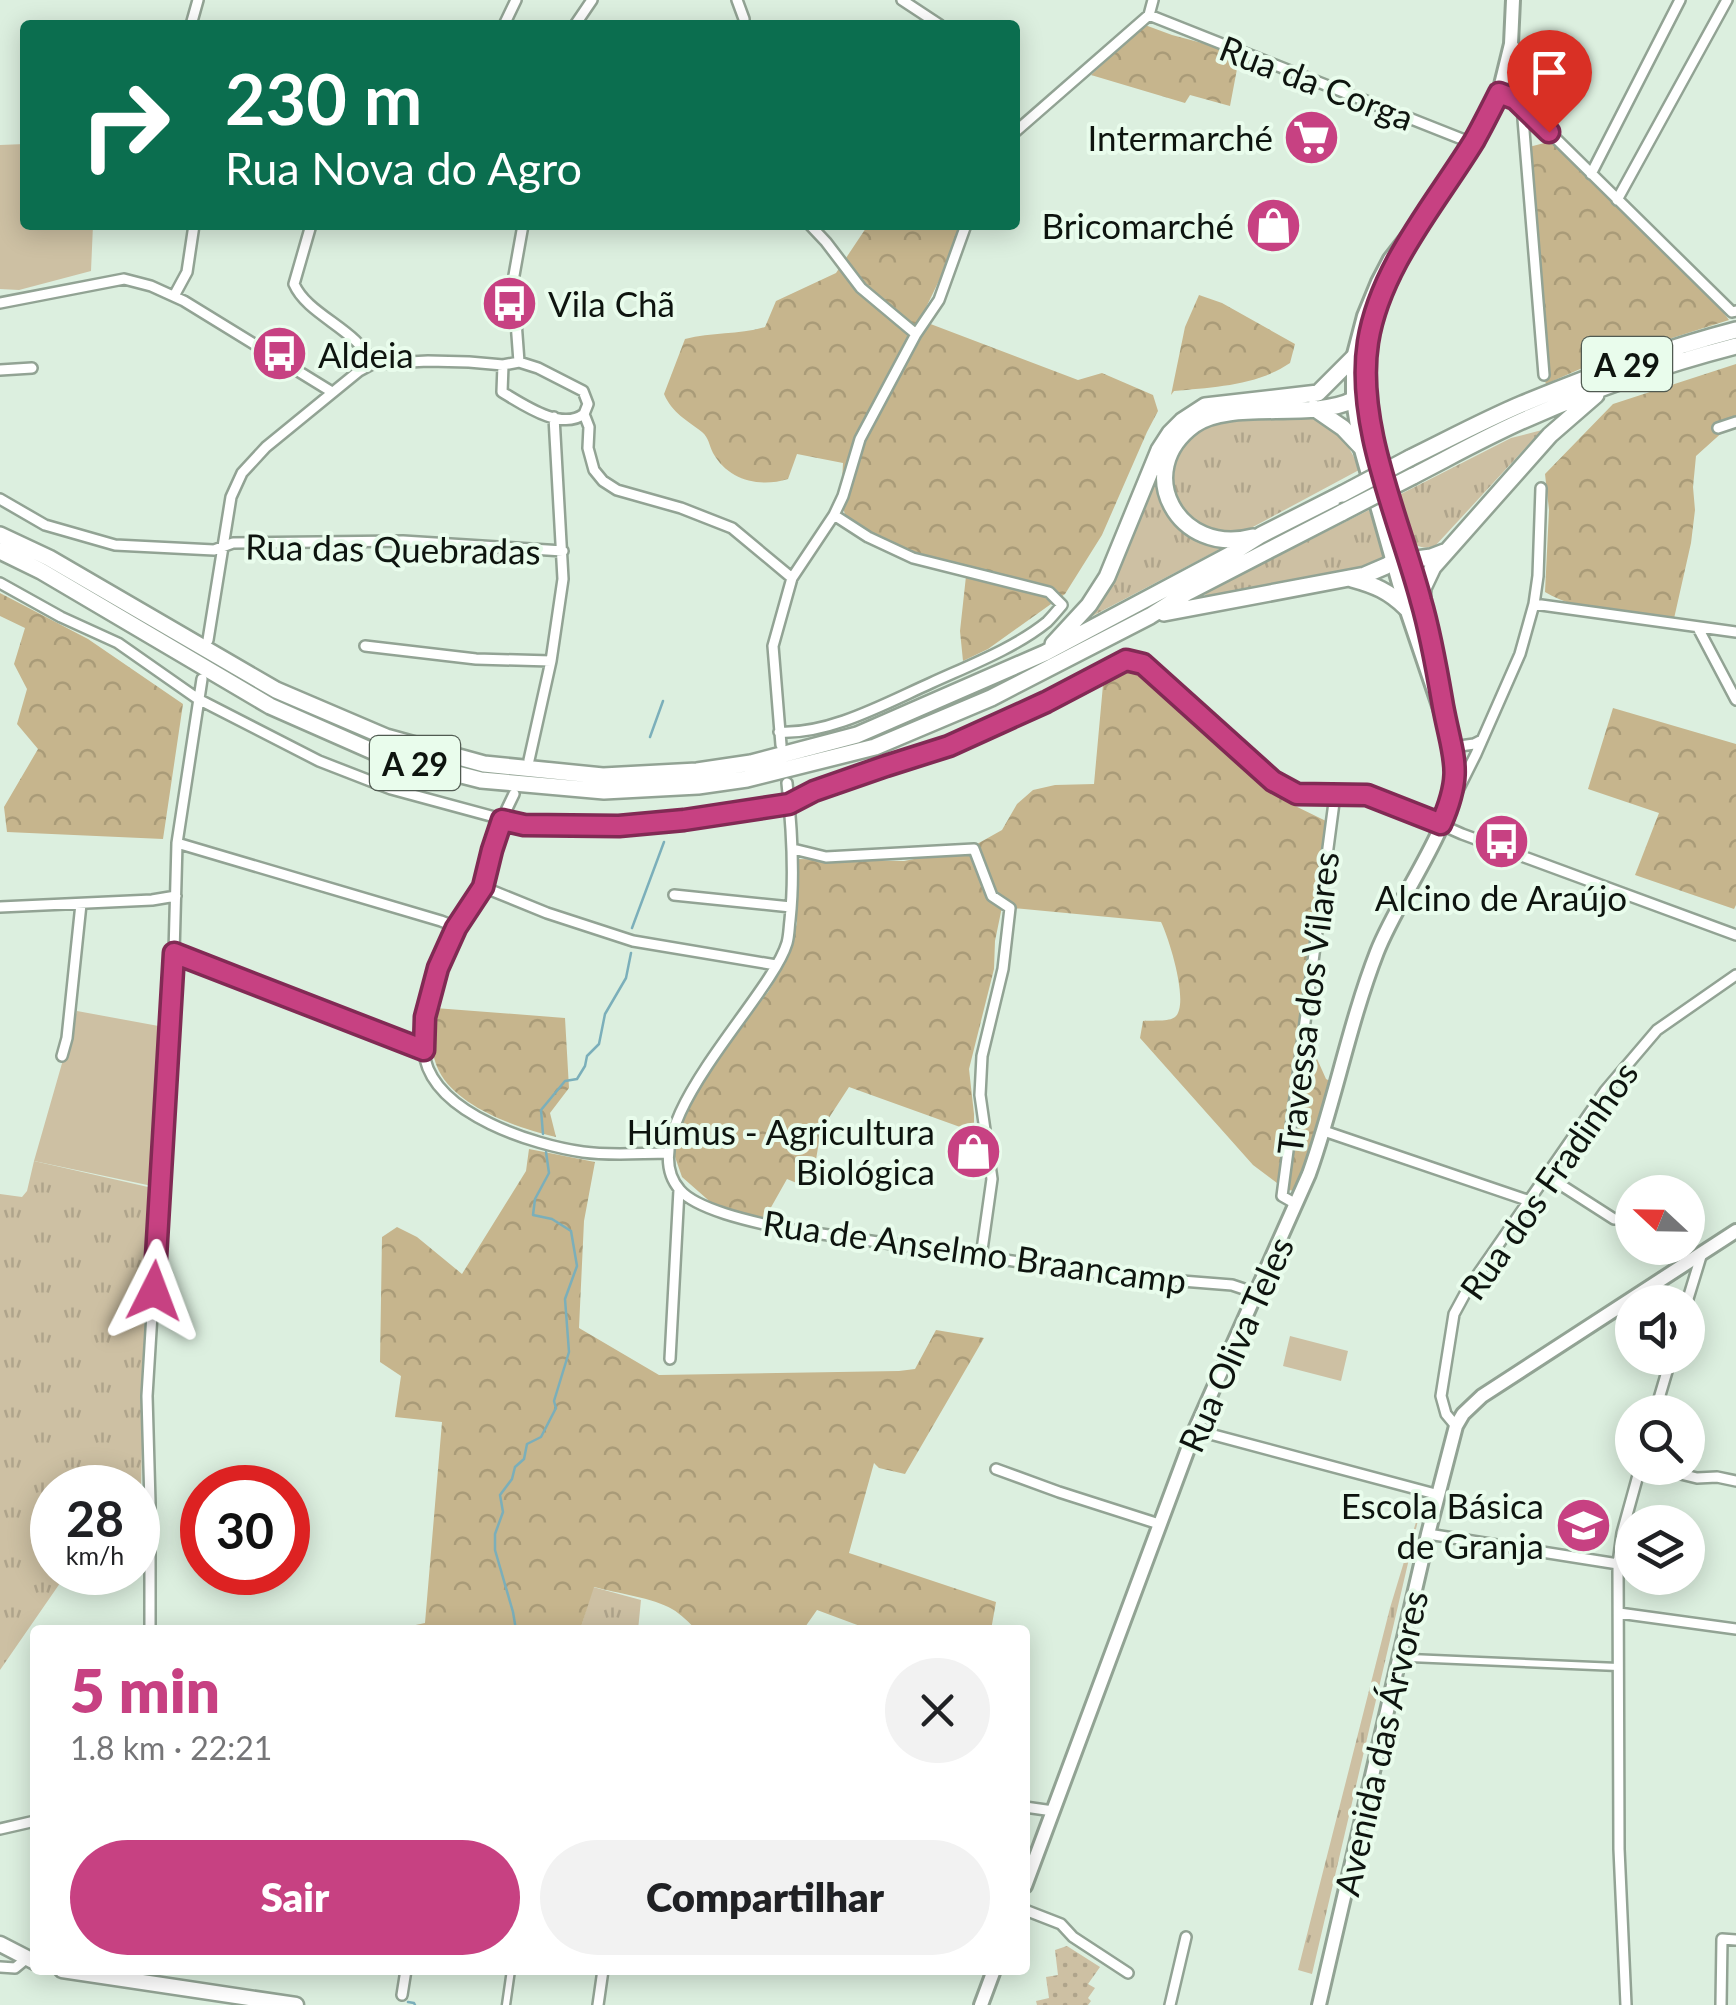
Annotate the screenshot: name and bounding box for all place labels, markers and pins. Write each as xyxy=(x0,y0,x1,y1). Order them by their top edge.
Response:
pin xyxy=(1507,30,1592,133)
supermarket icon: Intermarché xyxy=(1282,107,1342,167)
place label: Intermarché xyxy=(1088,116,1273,158)
shop icon: Bricomarché xyxy=(1243,195,1303,255)
place label: Bricomarché xyxy=(1041,204,1234,246)
bus stop icon: Vila Chã xyxy=(479,273,539,333)
place label: Vila Chã xyxy=(548,282,675,324)
bus stop icon: Aldeia xyxy=(249,324,309,384)
place label: Aldeia xyxy=(318,333,414,375)
bus stop icon: Alcino de Araújo xyxy=(1471,811,1531,871)
place label: Alcino de Araújo xyxy=(1375,876,1627,918)
place label: Húmus - Agricultura Biológica xyxy=(626,1110,935,1192)
shop icon: Húmus - Agricultura Biológica xyxy=(944,1121,1004,1181)
place label: Escola Básica de Granja xyxy=(1341,1484,1544,1566)
school or university icon: Escola Básica de Granja xyxy=(1553,1495,1613,1555)

